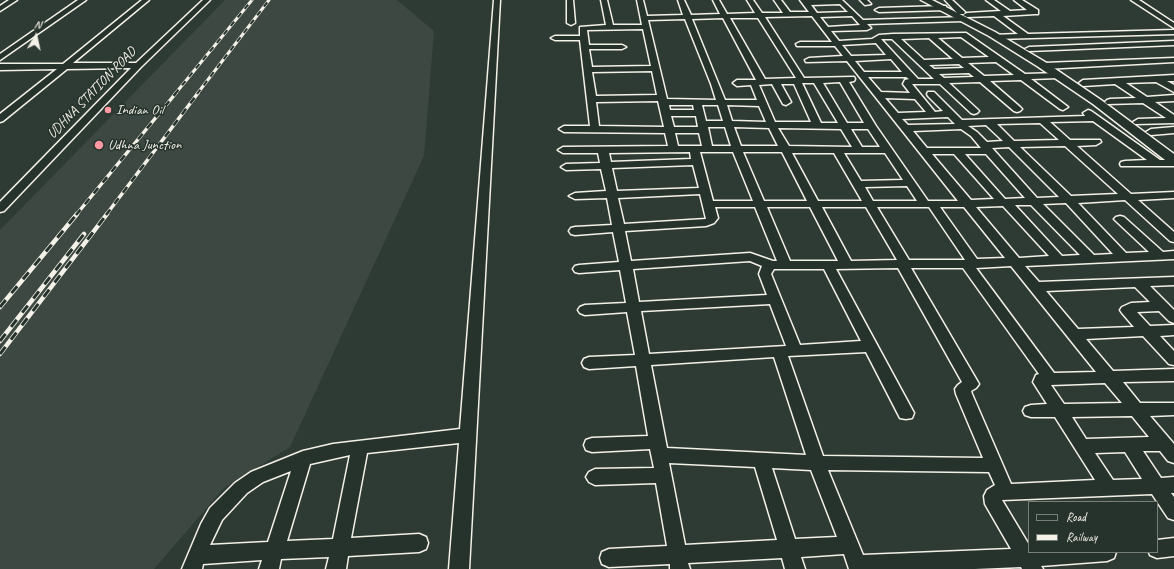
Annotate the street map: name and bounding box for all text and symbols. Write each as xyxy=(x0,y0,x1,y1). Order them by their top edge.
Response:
north arrow xyxy=(16,16,56,56)
text: N xyxy=(33,17,42,32)
street label: UDHNA STATION ROAD xyxy=(44,44,140,142)
place label: Indian Oil xyxy=(116,102,163,118)
marker: Indian Oil xyxy=(103,105,113,115)
place label: Udhna Junction xyxy=(108,137,181,153)
marker: Udhna Junction xyxy=(93,139,105,151)
legend xyxy=(1028,501,1158,553)
text: Road xyxy=(1066,509,1086,525)
text: Railway xyxy=(1066,529,1097,545)

